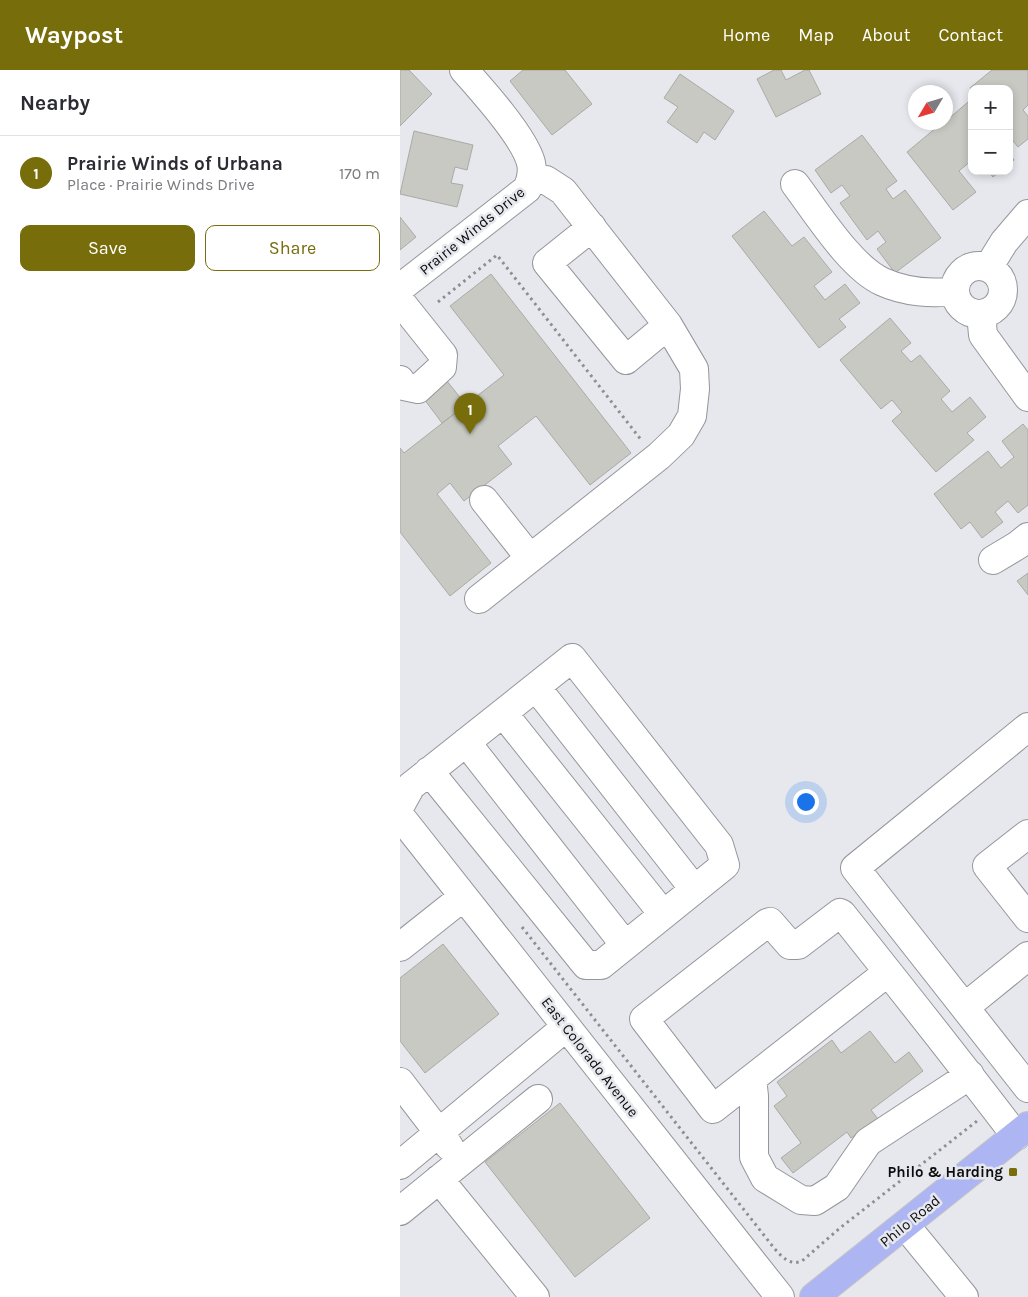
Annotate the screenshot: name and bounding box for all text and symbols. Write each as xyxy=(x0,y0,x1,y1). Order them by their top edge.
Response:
text: Waypost xyxy=(25,21,123,49)
text: Home xyxy=(722,24,770,46)
text: Map xyxy=(798,24,834,46)
text: About xyxy=(862,24,911,46)
text: Contact xyxy=(939,24,1003,46)
north arrow xyxy=(908,85,953,130)
map controls xyxy=(968,85,1013,175)
button: + xyxy=(968,85,1013,130)
text: Nearby xyxy=(20,91,90,115)
button: − xyxy=(968,130,1013,175)
text: Prairie Winds of Urbana xyxy=(67,153,283,175)
text: 1 xyxy=(33,164,39,183)
text: 170 m xyxy=(339,164,380,183)
text: Place · Prairie Winds Drive xyxy=(67,175,255,194)
street label: Prairie Winds Drive xyxy=(416,183,528,279)
button: Save xyxy=(20,225,195,271)
button: Share xyxy=(205,225,380,271)
pin: 1 xyxy=(454,393,486,434)
your location xyxy=(793,789,819,815)
street label: East Colorado Avenue xyxy=(538,993,642,1121)
place label: Philo & Harding xyxy=(887,1163,1003,1181)
marker: Philo & Harding xyxy=(1007,1166,1019,1178)
street label: Philo Road xyxy=(876,1191,944,1251)

